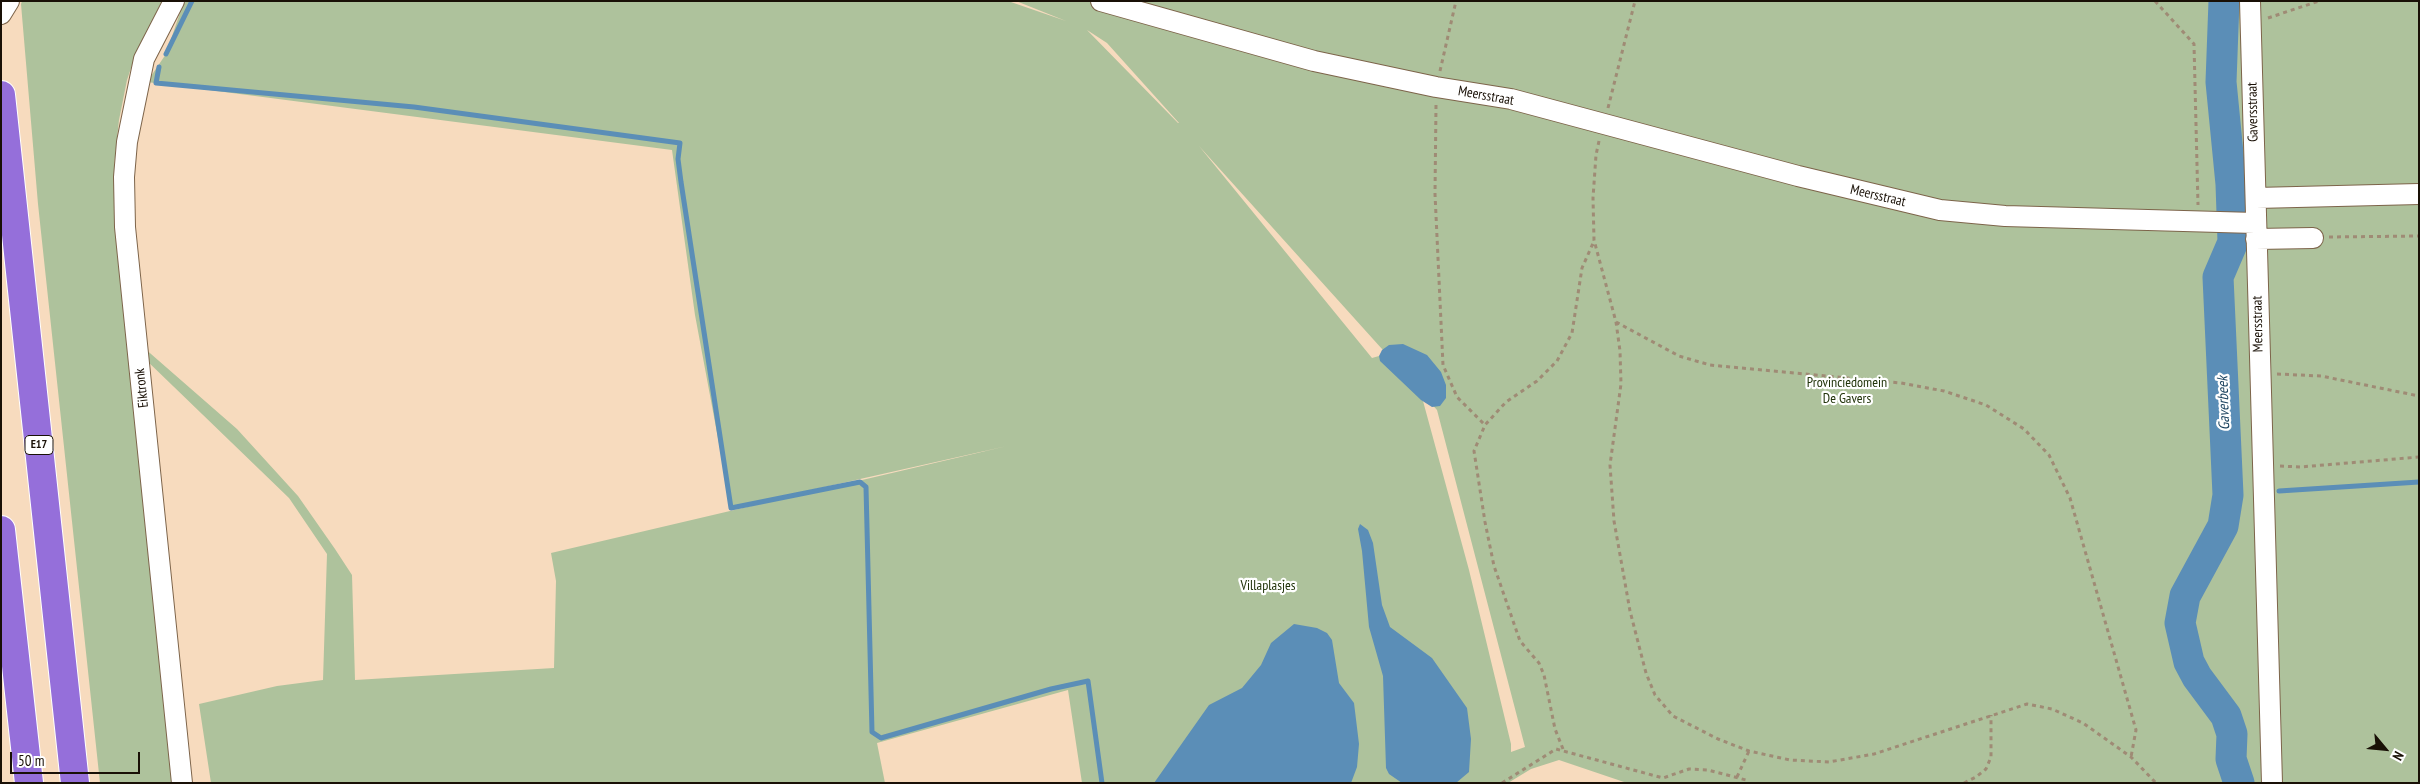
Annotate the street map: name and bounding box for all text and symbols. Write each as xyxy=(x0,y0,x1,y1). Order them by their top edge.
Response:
street label: Gaversstraat xyxy=(2244,82,2262,142)
street label: Meersstraat xyxy=(1457,83,1515,109)
street label: Meersstraat xyxy=(1849,181,1907,211)
street label: Meersstraat xyxy=(2249,296,2267,352)
street label: Eiktronk xyxy=(132,367,152,409)
park label: Provinciedomein De Gavers xyxy=(1807,375,1887,408)
water label: Gaverbeek xyxy=(2214,376,2234,430)
road number: E17 xyxy=(25,436,53,454)
park label: Villaplasjes xyxy=(1241,578,1295,594)
north arrow xyxy=(2360,724,2410,774)
scale bar xyxy=(12,742,142,774)
text: N xyxy=(2389,748,2408,764)
text: 50 m xyxy=(18,751,44,770)

